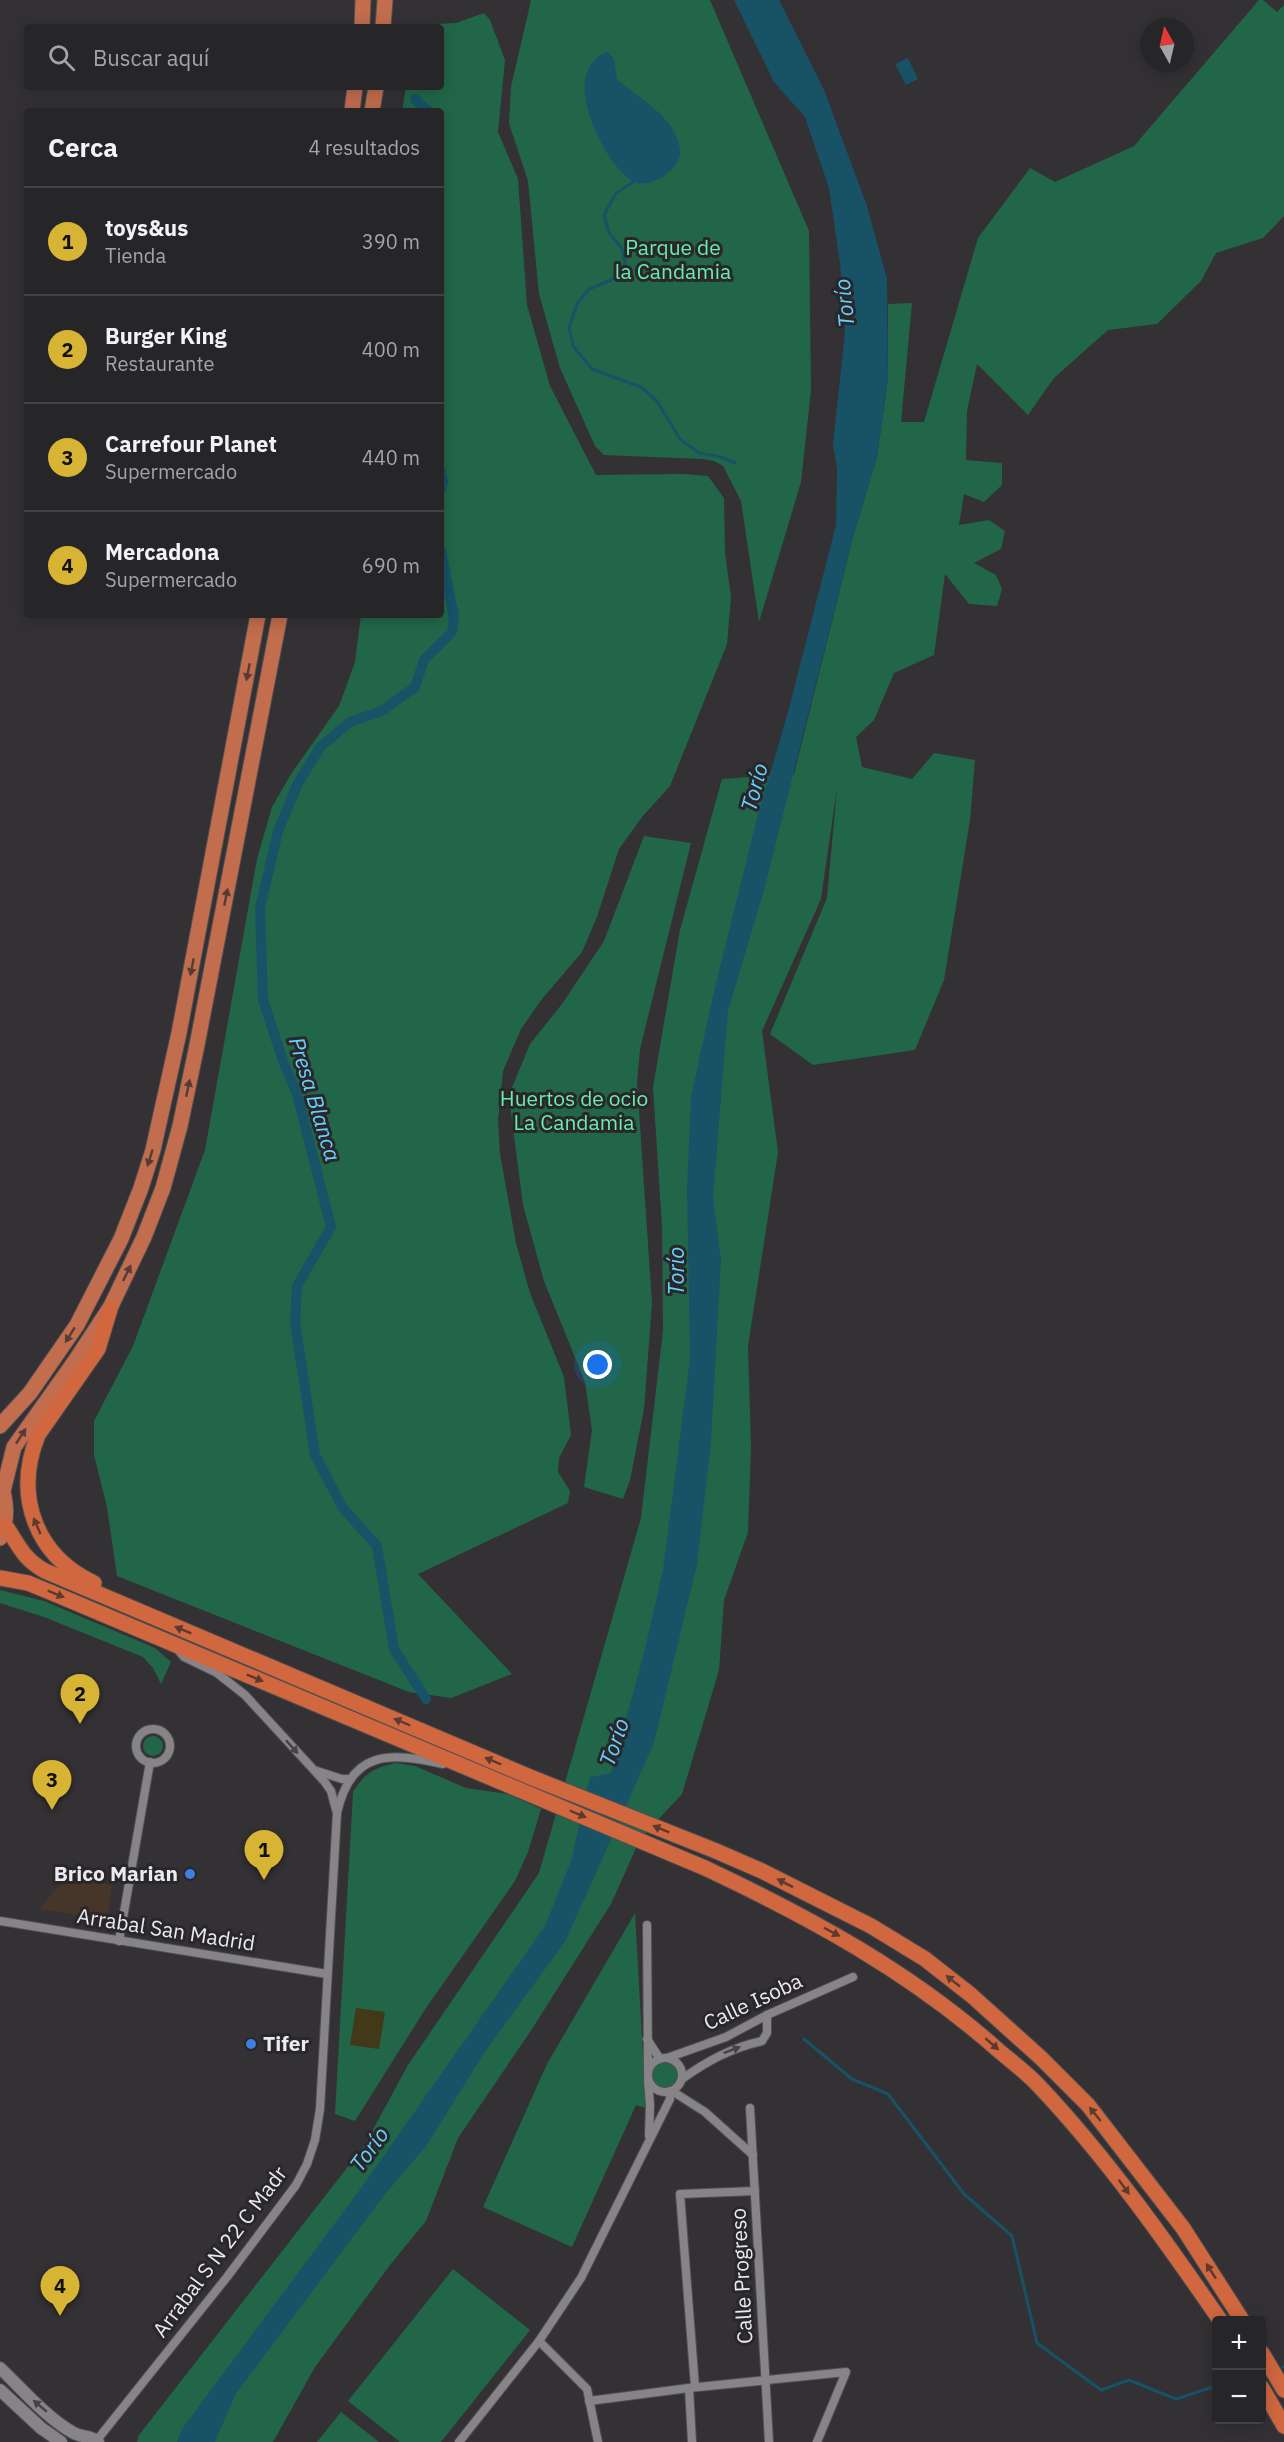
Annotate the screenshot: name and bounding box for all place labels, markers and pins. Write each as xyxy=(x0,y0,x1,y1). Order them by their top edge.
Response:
pin: 2 xyxy=(60,1674,100,1724)
pin: 3 xyxy=(32,1760,72,1810)
pin: 1 xyxy=(244,1830,284,1880)
place label: Brico Marian xyxy=(54,1859,178,1887)
marker: Brico Marian xyxy=(183,1867,197,1881)
place label: Tifer xyxy=(263,2029,310,2057)
marker: Tifer xyxy=(244,2037,258,2051)
pin: 4 xyxy=(40,2266,80,2316)

